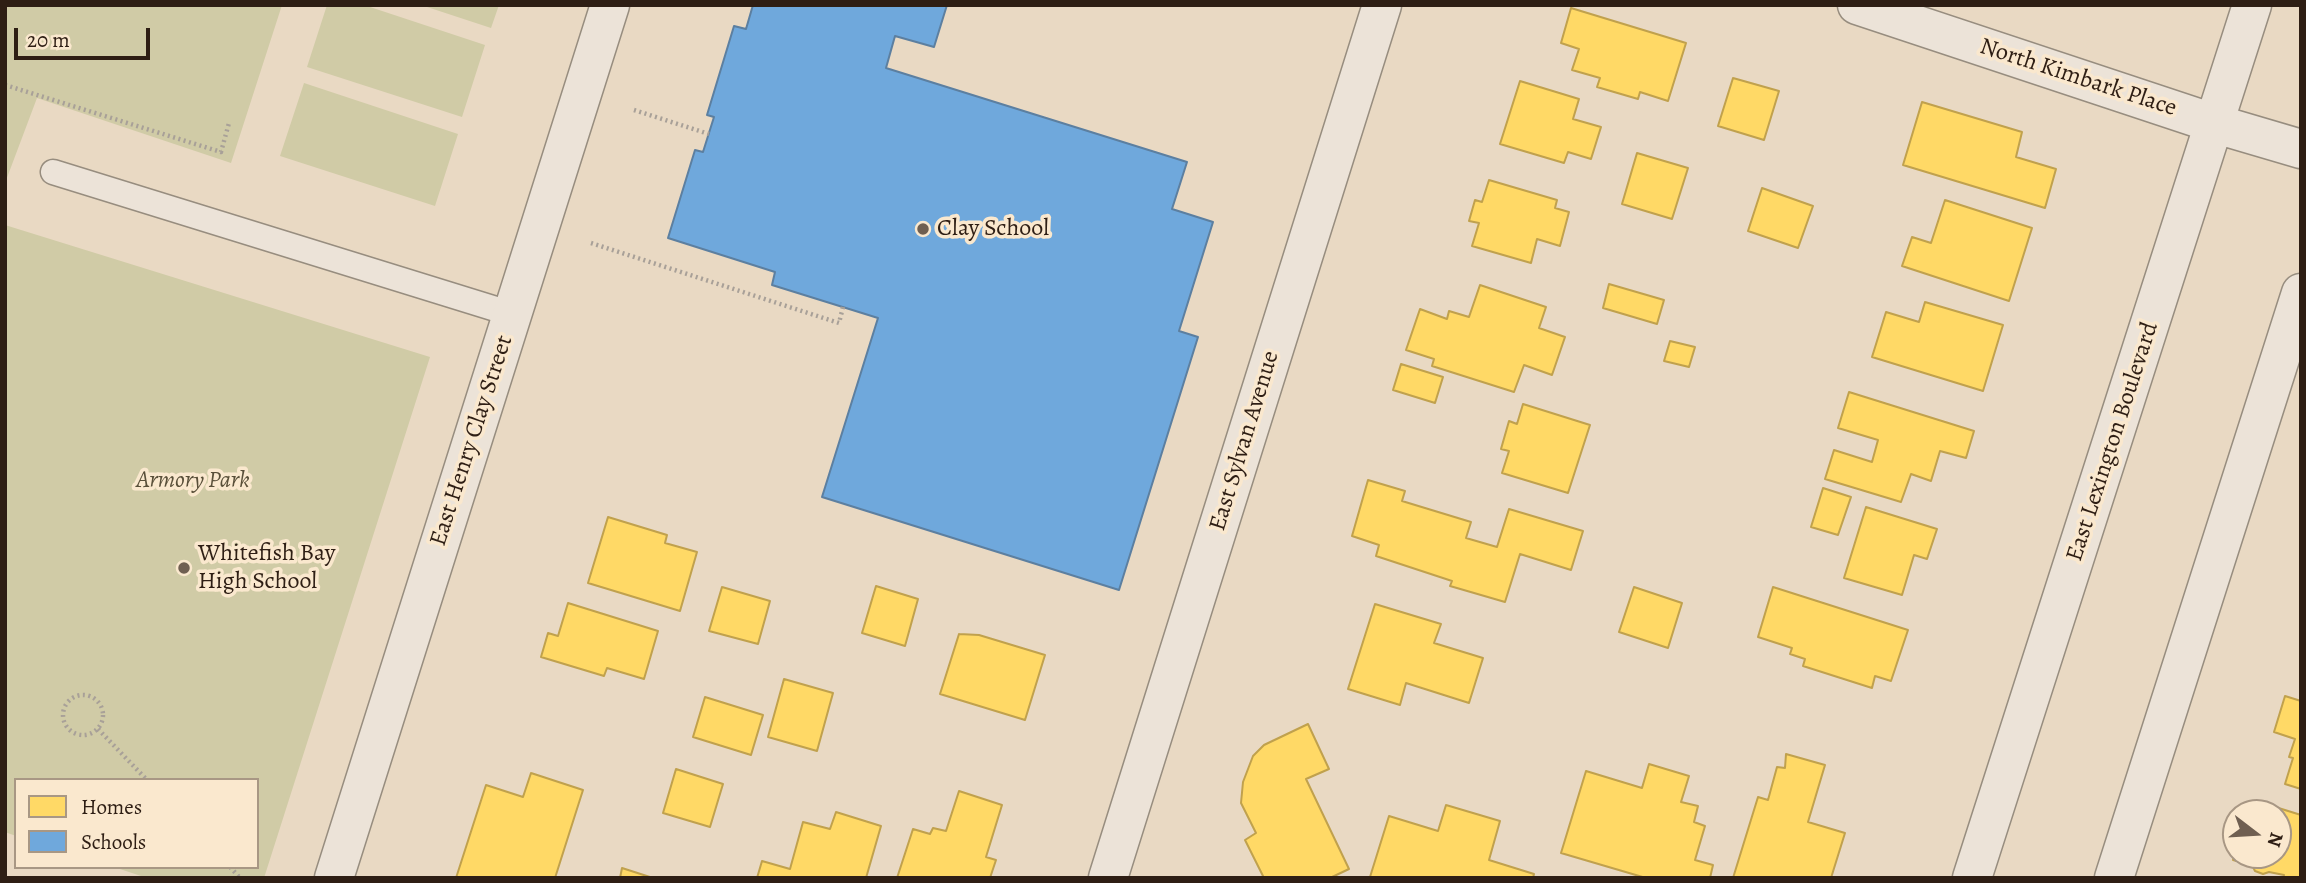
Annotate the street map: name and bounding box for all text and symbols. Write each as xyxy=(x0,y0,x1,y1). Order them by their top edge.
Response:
scale bar xyxy=(18,14,154,58)
text: 20 m xyxy=(27,26,70,54)
street label: North Kimbark Place xyxy=(1976,33,2180,123)
place label: Clay School xyxy=(937,215,1049,243)
marker: Clay School xyxy=(915,221,931,237)
street label: East Lexington Boulevard xyxy=(2061,319,2165,565)
street label: East Henry Clay Street xyxy=(424,332,520,550)
street label: East Sylvan Avenue xyxy=(1204,347,1286,535)
park label: Armory Park xyxy=(136,467,250,495)
place label: Whitefish Bay High School xyxy=(198,540,335,596)
marker: Whitefish Bay High School xyxy=(176,560,192,576)
legend xyxy=(14,778,259,869)
text: Homes xyxy=(81,793,142,821)
north arrow xyxy=(2222,799,2292,869)
text: Schools xyxy=(81,828,146,856)
text: N xyxy=(2261,829,2290,850)

